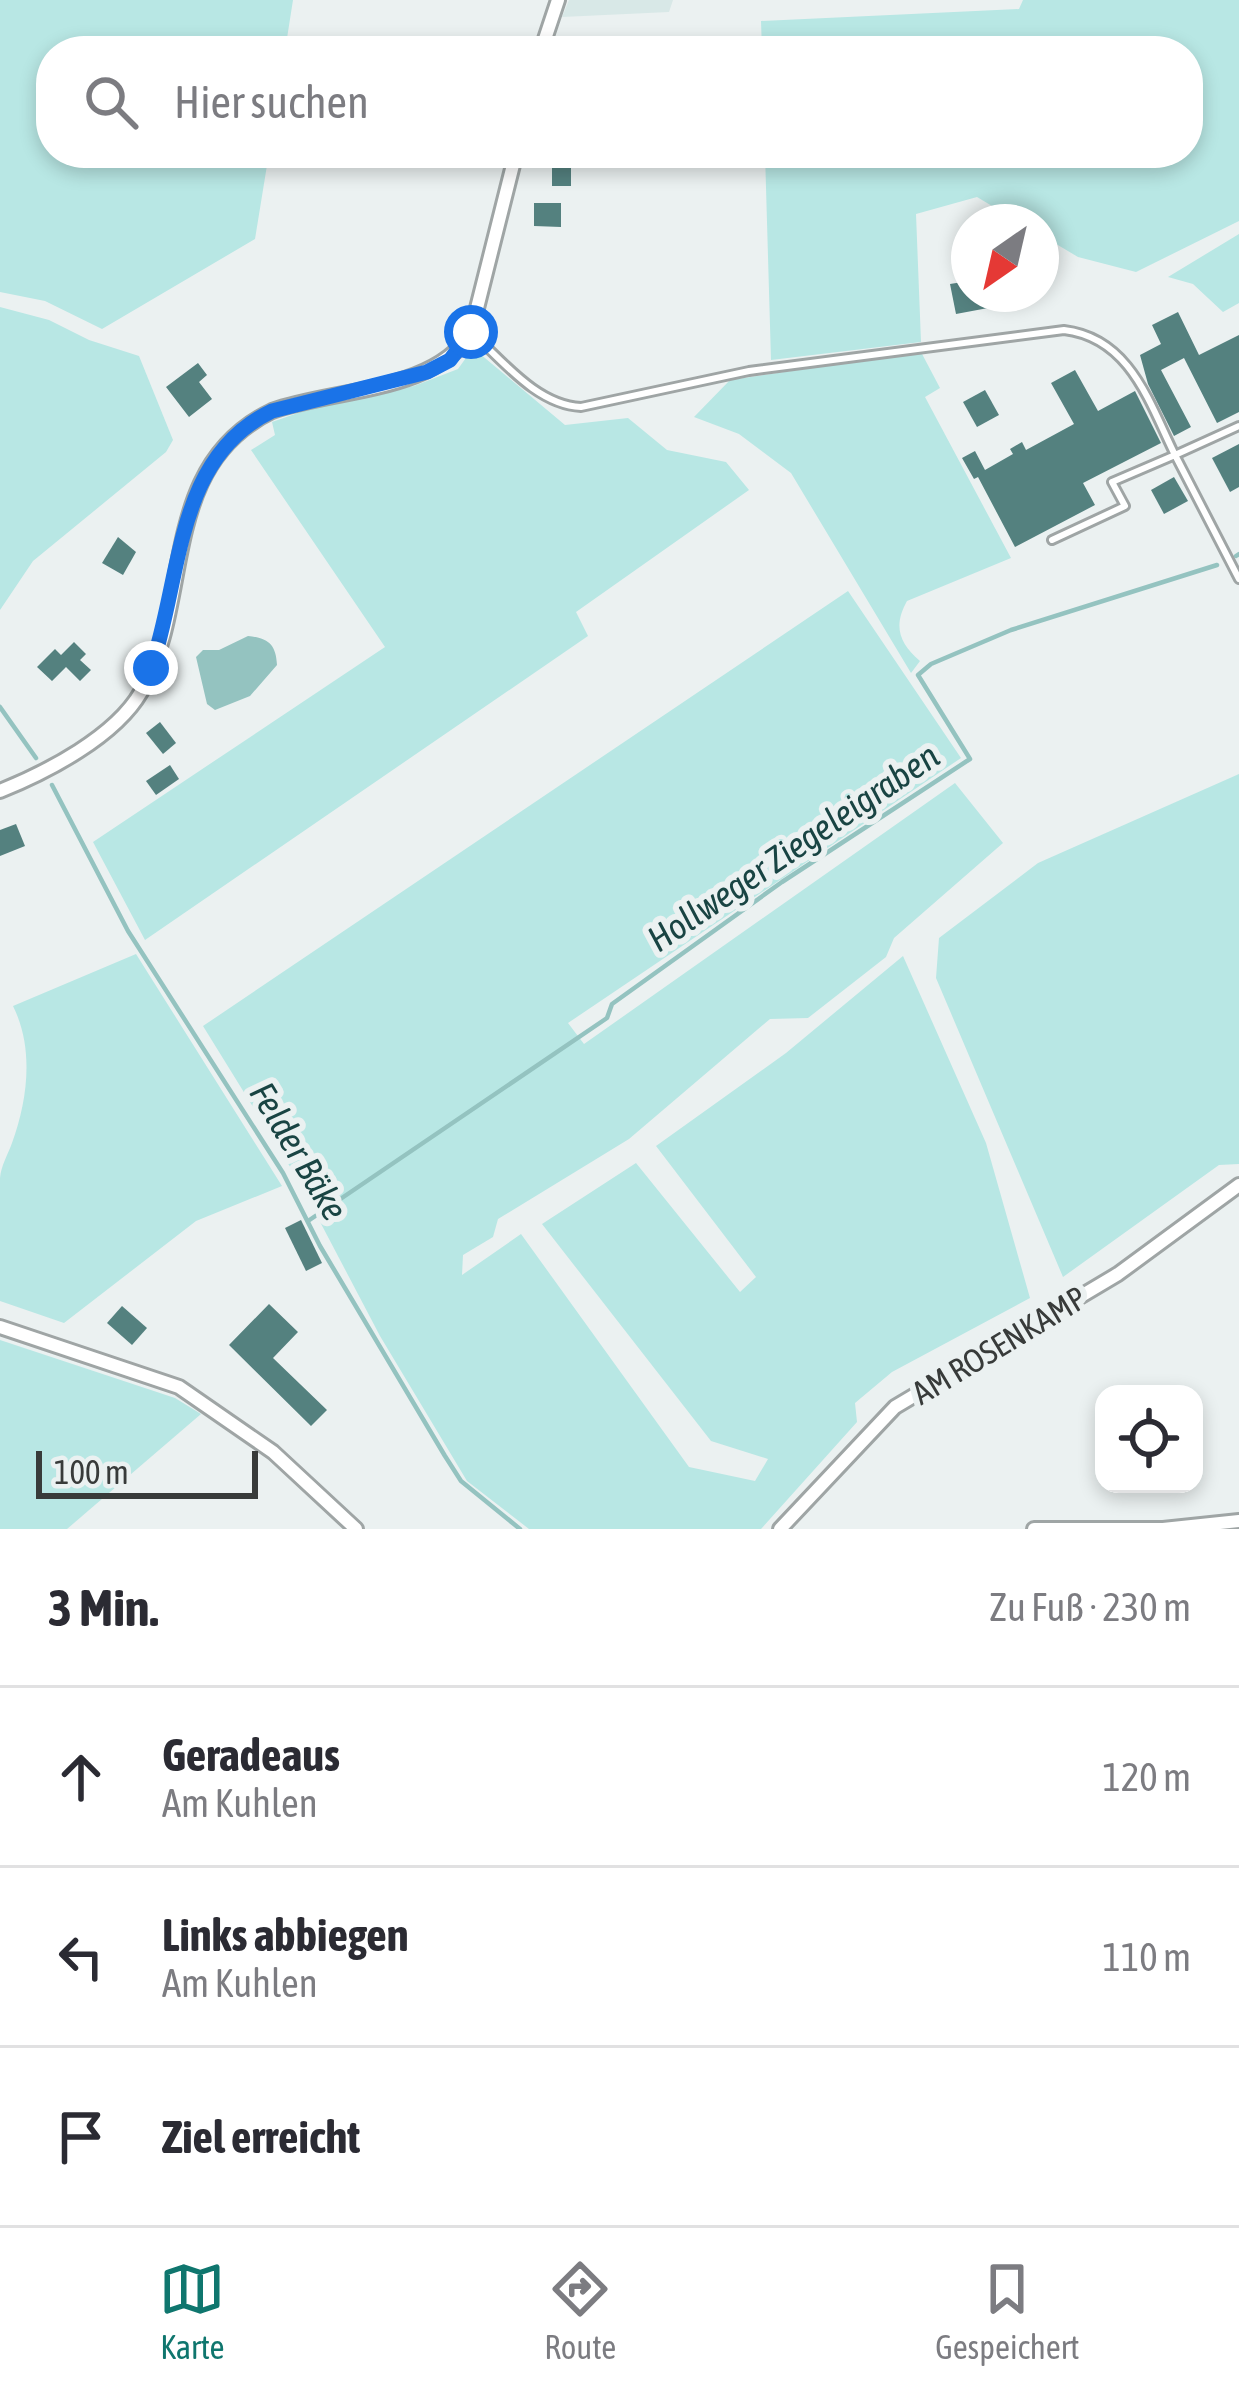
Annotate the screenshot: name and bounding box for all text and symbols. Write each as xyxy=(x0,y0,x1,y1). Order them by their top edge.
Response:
search box xyxy=(36,36,1203,168)
icon: search xyxy=(78,69,144,135)
text: Hier suchen xyxy=(174,76,369,128)
north arrow xyxy=(951,204,1059,312)
route start xyxy=(444,305,498,359)
route end xyxy=(124,641,178,695)
water label: Hollweger Ziegeleigraben xyxy=(640,734,946,960)
water label: Felder Bäke xyxy=(242,1074,356,1228)
street label: AM ROSENKAMP xyxy=(905,1278,1093,1412)
map controls xyxy=(1095,1385,1203,1493)
button: locate xyxy=(1095,1385,1203,1493)
scale bar xyxy=(36,1445,258,1498)
text: 100 m xyxy=(54,1453,129,1491)
text: 3 Min. xyxy=(48,1578,159,1637)
text: Zu Fuß · 230 m xyxy=(989,1585,1191,1629)
text: Geradeaus xyxy=(162,1729,340,1781)
icon: ahead xyxy=(48,1744,114,1810)
text: 120 m xyxy=(1103,1755,1191,1799)
text: Am Kuhlen xyxy=(162,1781,318,1825)
text: Links abbiegen xyxy=(162,1909,409,1961)
icon: left xyxy=(48,1924,114,1990)
text: 110 m xyxy=(1103,1935,1191,1979)
text: Am Kuhlen xyxy=(162,1961,318,2005)
icon: arrive xyxy=(48,2104,114,2170)
text: Ziel erreicht xyxy=(162,2111,360,2163)
tab: Karte xyxy=(159,2256,225,2366)
tab: Route xyxy=(544,2256,616,2366)
tab: Gespeichert xyxy=(935,2256,1080,2366)

